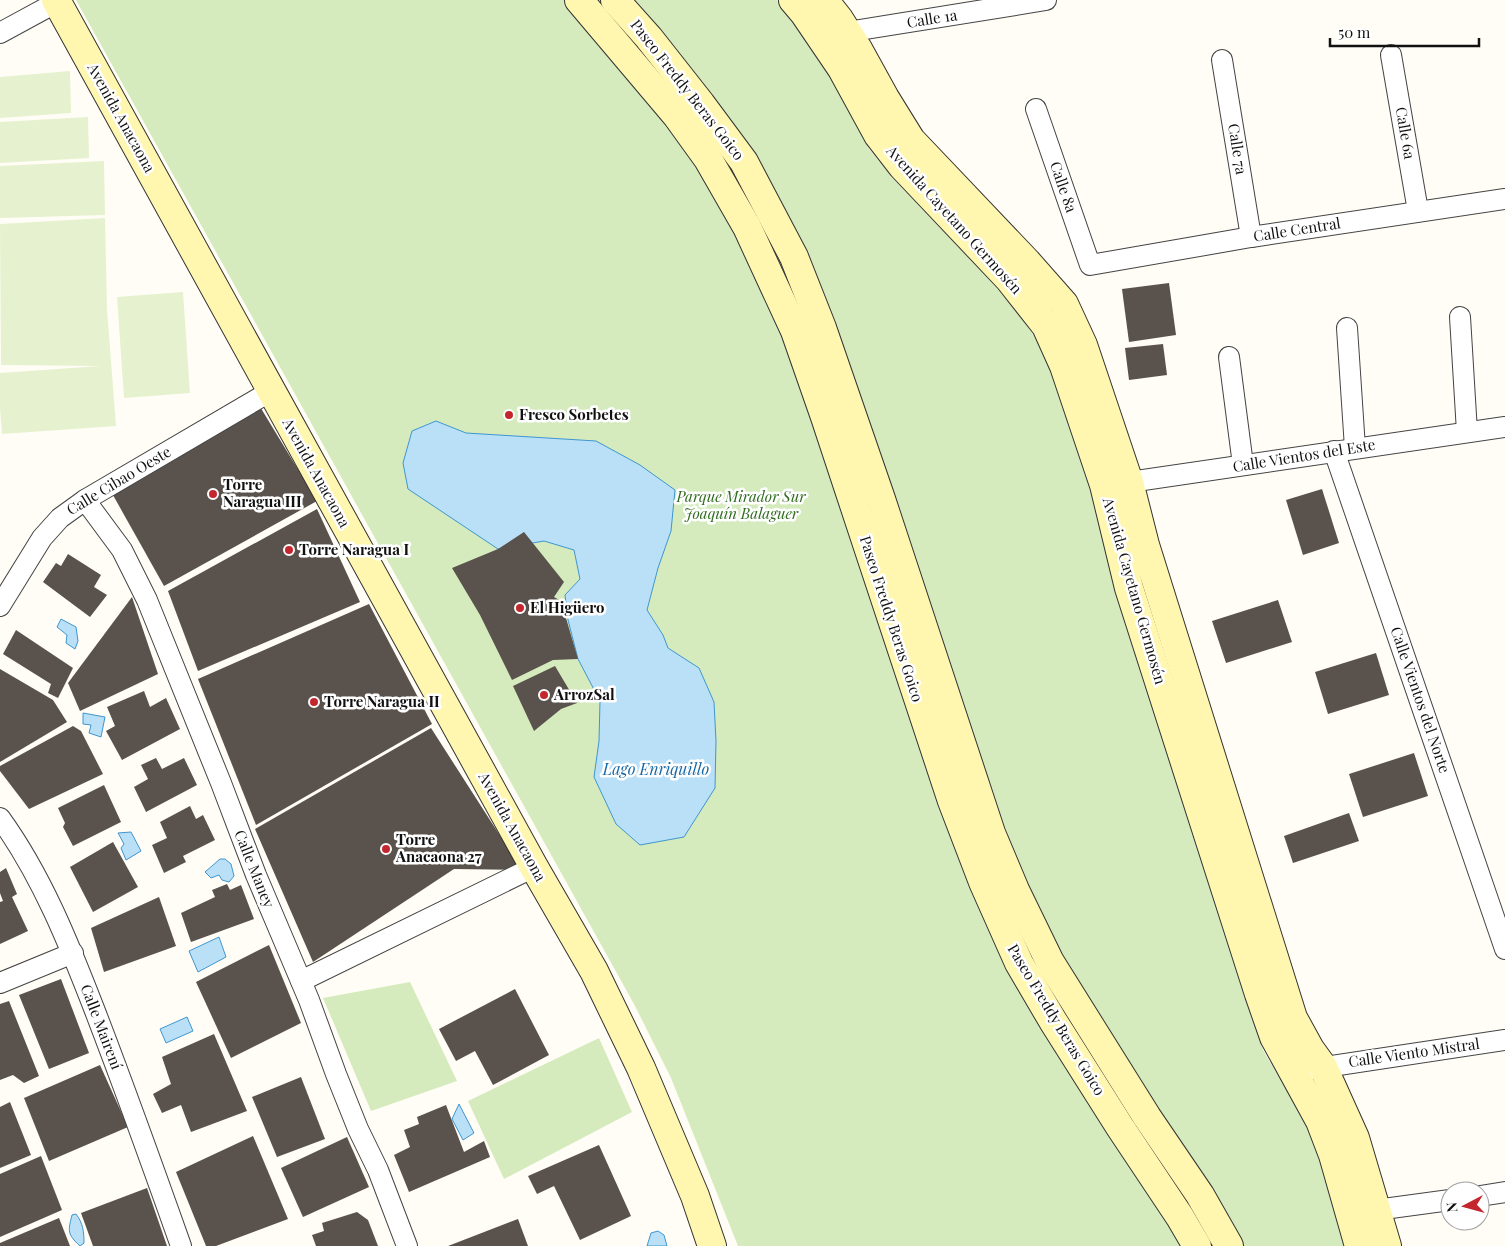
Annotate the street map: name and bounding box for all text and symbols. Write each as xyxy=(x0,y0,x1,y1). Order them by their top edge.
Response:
street label: Calle 1a xyxy=(905,4,959,32)
street label: Paseo Freddy Beras Goico xyxy=(627,15,749,164)
scale bar xyxy=(1330,15,1479,47)
text: 50 m xyxy=(1338,22,1371,42)
street label: Avenida Anacaona xyxy=(83,58,160,176)
street label: Calle 6a xyxy=(1392,105,1421,161)
street label: Calle 7a xyxy=(1224,122,1252,176)
street label: Avenida Cayetano Germosén xyxy=(882,140,1027,298)
street label: Calle 8a xyxy=(1046,158,1082,215)
street label: Calle Central xyxy=(1252,212,1342,246)
place label: Fresco Sorbetes xyxy=(519,404,629,424)
marker: Fresco Sorbetes xyxy=(503,409,515,421)
street label: Avenida Anacaona xyxy=(278,413,355,531)
street label: Calle Vientos del Este xyxy=(1231,434,1377,476)
street label: Calle Cibao Oeste xyxy=(63,441,174,519)
place label: Torre Naragua III xyxy=(223,474,302,511)
park label: Parque Mirador Sur Joaquín Balaguer xyxy=(675,486,806,523)
marker: Torre Naragua III xyxy=(207,488,219,500)
street label: Avenida Cayetano Germosén xyxy=(1098,494,1171,686)
street label: Paseo Freddy Beras Goico xyxy=(856,533,928,704)
place label: Torre Naragua I xyxy=(299,539,409,559)
marker: Torre Naragua I xyxy=(283,544,295,556)
place label: El Higüero xyxy=(530,597,605,617)
marker: El Higüero xyxy=(514,602,526,614)
street label: Calle Vientos del Norte xyxy=(1387,624,1455,775)
place label: ArrozSal xyxy=(553,684,615,704)
marker: ArrozSal xyxy=(538,689,550,701)
place label: Torre Naragua II xyxy=(324,691,440,711)
marker: Torre Naragua II xyxy=(308,696,320,708)
water label: Lago Enriquillo xyxy=(602,758,709,779)
street label: Avenida Anacaona xyxy=(474,767,551,885)
street label: Calle Maney xyxy=(230,827,280,911)
place label: Torre Anacaona 27 xyxy=(395,829,482,866)
marker: Torre Anacaona 27 xyxy=(380,843,392,855)
street label: Paseo Freddy Beras Goico xyxy=(1004,940,1110,1099)
street label: Calle Mairení xyxy=(77,981,128,1073)
street label: Calle Viento Mistral xyxy=(1347,1033,1481,1071)
north arrow xyxy=(1440,1181,1490,1231)
text: N xyxy=(1442,1201,1462,1213)

